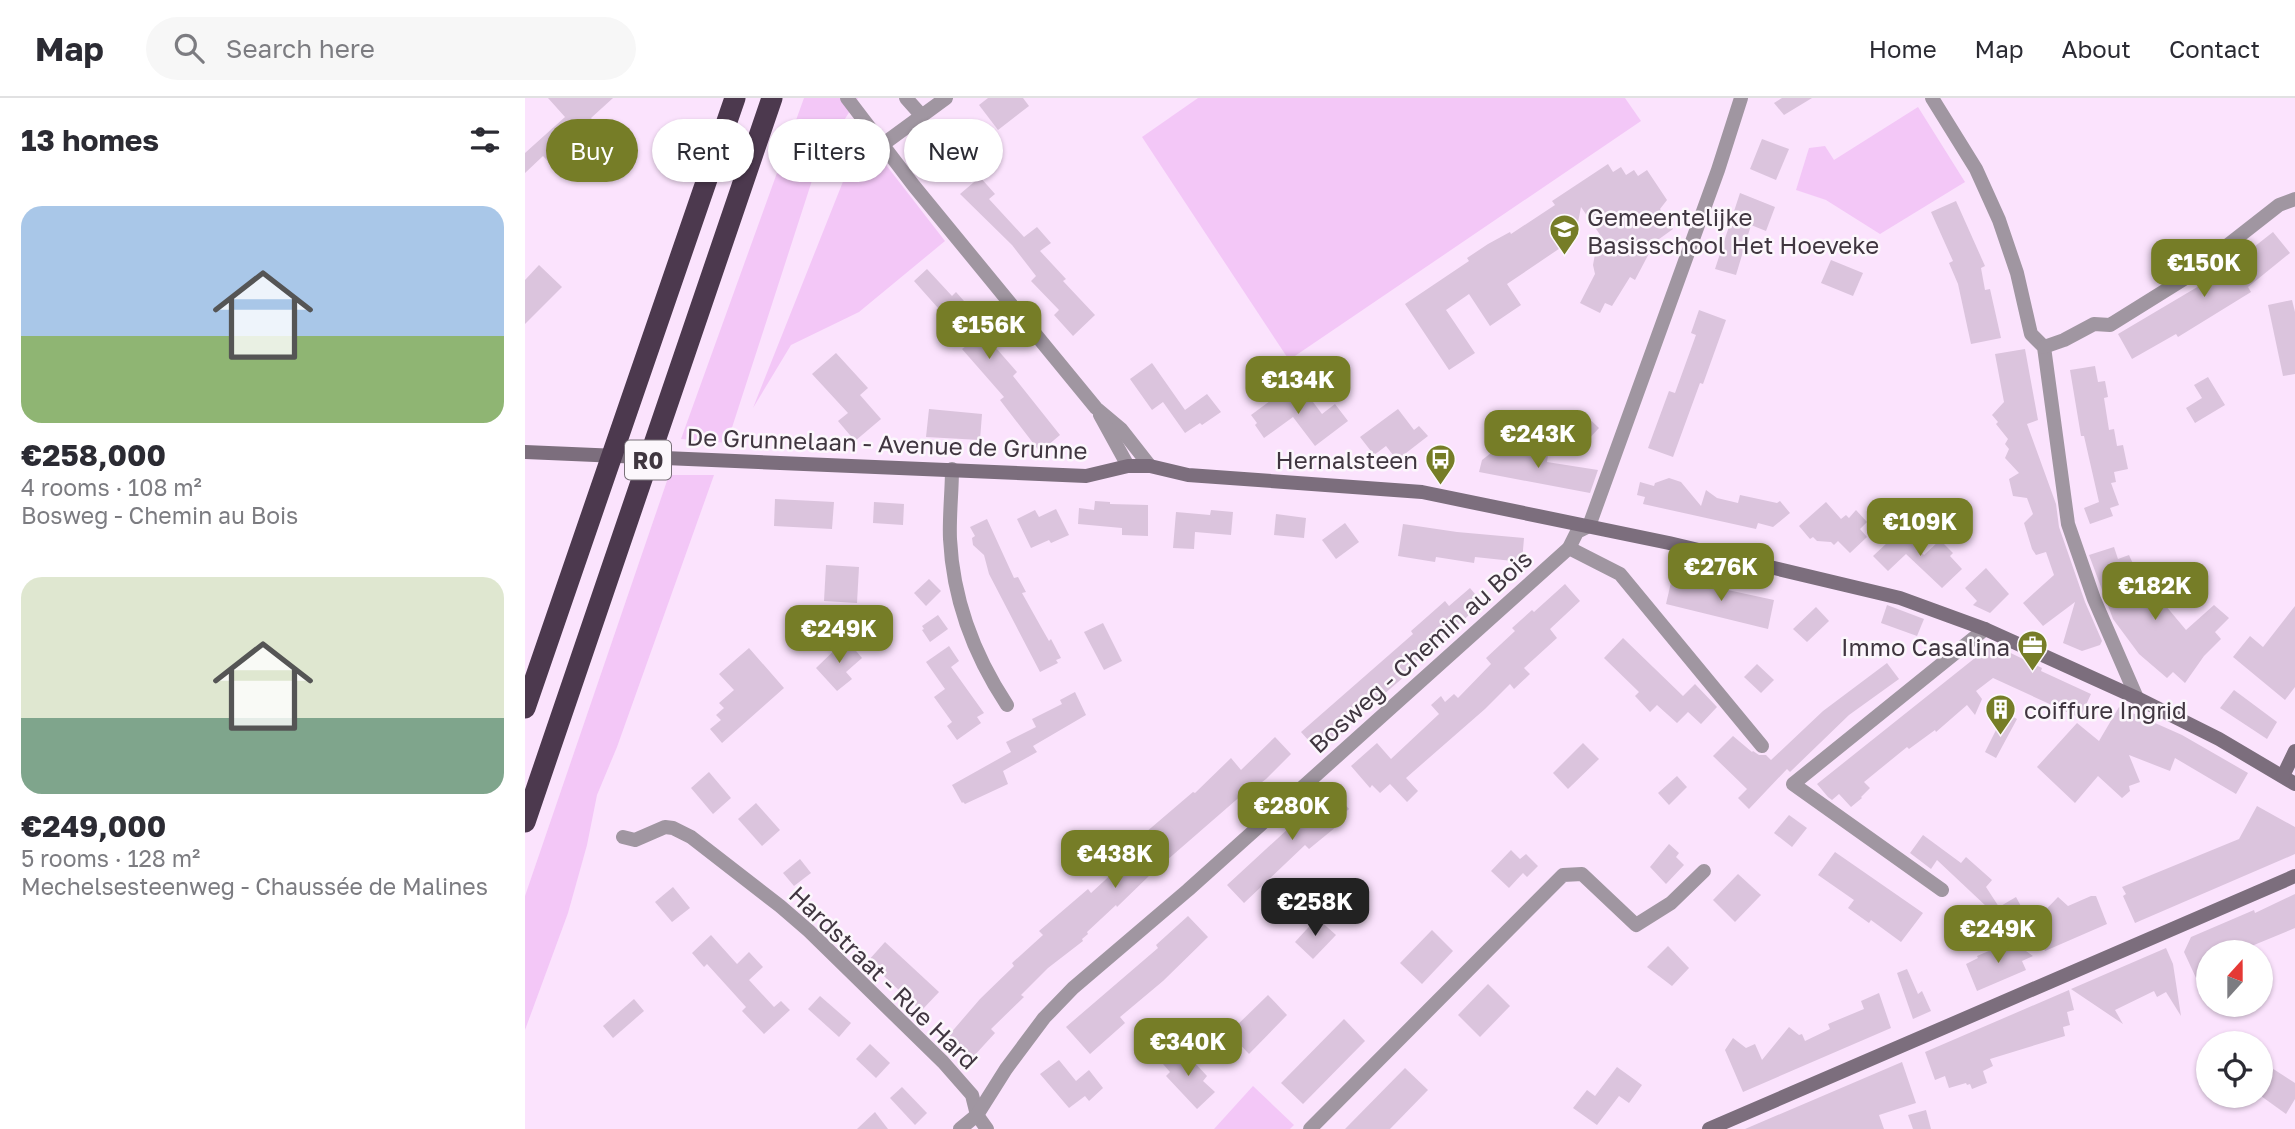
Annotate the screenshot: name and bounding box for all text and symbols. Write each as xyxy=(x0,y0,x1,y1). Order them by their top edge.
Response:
search box xyxy=(146,17,636,80)
text: Map xyxy=(35,29,104,68)
icon: search xyxy=(170,29,208,67)
text: Search here xyxy=(226,33,375,64)
text: Home xyxy=(1869,34,1937,63)
text: Map xyxy=(1975,34,2024,63)
text: About xyxy=(2062,34,2131,63)
text: Contact xyxy=(2169,34,2260,63)
chip: Buy xyxy=(546,119,638,182)
chip: Rent xyxy=(652,119,754,182)
chip: Filters xyxy=(768,119,890,182)
chip: New xyxy=(904,119,1003,182)
icon: filters xyxy=(466,121,504,159)
text: 13 homes xyxy=(21,122,159,158)
place label: Gemeentelijke Basisschool Het Hoeveke xyxy=(1587,202,1879,259)
school or university icon: Gemeentelijke Basisschool Het Hoeveke xyxy=(1547,213,1581,257)
pin: €150K xyxy=(2155,240,2253,299)
text: €150K xyxy=(2167,248,2241,276)
icon: home xyxy=(200,252,326,378)
pin: €156K xyxy=(940,302,1038,361)
text: €156K xyxy=(952,310,1026,338)
pin: €134K xyxy=(1249,356,1347,416)
text: €134K xyxy=(1261,365,1335,393)
pin: €243K xyxy=(1489,410,1587,470)
text: €243K xyxy=(1500,419,1576,447)
street label: De Grunnelaan - Avenue de Grunne xyxy=(686,422,1088,464)
text: €258,000 xyxy=(21,437,166,473)
road number: R0 xyxy=(625,440,671,480)
bus stop icon: Hernalsteen xyxy=(1424,442,1458,486)
place label: Hernalsteen xyxy=(1276,445,1418,474)
text: 4 rooms · 108 m² xyxy=(21,473,202,501)
pin: €109K xyxy=(1871,498,1969,558)
text: Bosweg - Chemin au Bois xyxy=(21,501,298,529)
text: €109K xyxy=(1883,507,1957,535)
street label: Bosweg - Chemin au Bois xyxy=(1303,543,1537,759)
pin: €276K xyxy=(1672,544,1770,603)
text: €276K xyxy=(1684,552,1758,580)
pin: €182K xyxy=(2106,562,2204,622)
text: €182K xyxy=(2118,571,2192,599)
pin: €249K xyxy=(790,606,888,665)
text: €249K xyxy=(801,614,877,642)
icon: home xyxy=(200,623,326,749)
office icon: Immo Casalina xyxy=(2016,629,2050,673)
place label: Immo Casalina xyxy=(1841,632,2010,661)
building icon: coiffure Ingrid xyxy=(1984,692,2018,736)
place label: coiffure Ingrid xyxy=(2024,695,2187,724)
pin: €280K xyxy=(1243,782,1341,842)
text: €280K xyxy=(1254,791,1330,819)
text: €249,000 xyxy=(21,808,166,844)
pin: €438K xyxy=(1066,830,1164,890)
text: €438K xyxy=(1077,839,1153,867)
text: 5 rooms · 128 m² xyxy=(21,844,200,872)
text: Mechelsesteenweg - Chaussée de Malines xyxy=(21,872,488,900)
pin: €258K xyxy=(1266,878,1364,938)
street label: Hardstraat - Rue Hard xyxy=(784,879,984,1075)
text: €258K xyxy=(1277,887,1353,915)
pin: €249K xyxy=(1949,906,2047,965)
text: €249K xyxy=(1960,914,2036,942)
north arrow xyxy=(2196,940,2273,1017)
map controls xyxy=(2196,940,2273,1108)
pin: €340K xyxy=(1139,1018,1237,1078)
text: €340K xyxy=(1150,1027,1226,1055)
button: locate xyxy=(2196,1031,2273,1108)

